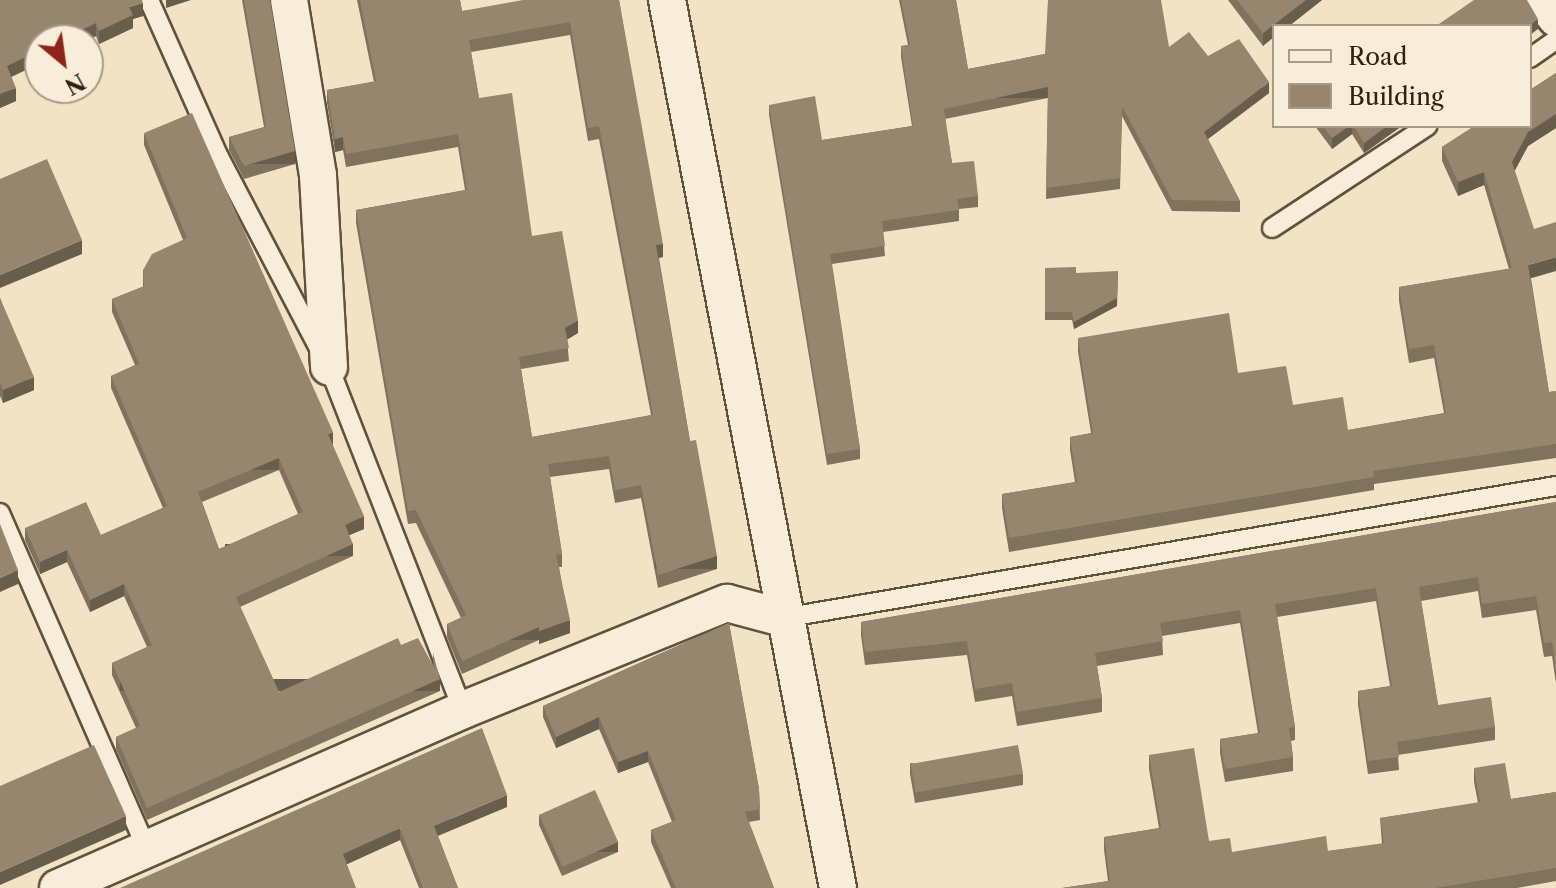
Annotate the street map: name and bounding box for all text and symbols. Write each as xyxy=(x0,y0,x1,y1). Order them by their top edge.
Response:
north arrow xyxy=(24,24,104,104)
legend xyxy=(1272,24,1532,128)
text: Road xyxy=(1348,42,1407,71)
text: N xyxy=(60,67,90,100)
text: Building xyxy=(1348,82,1444,111)

